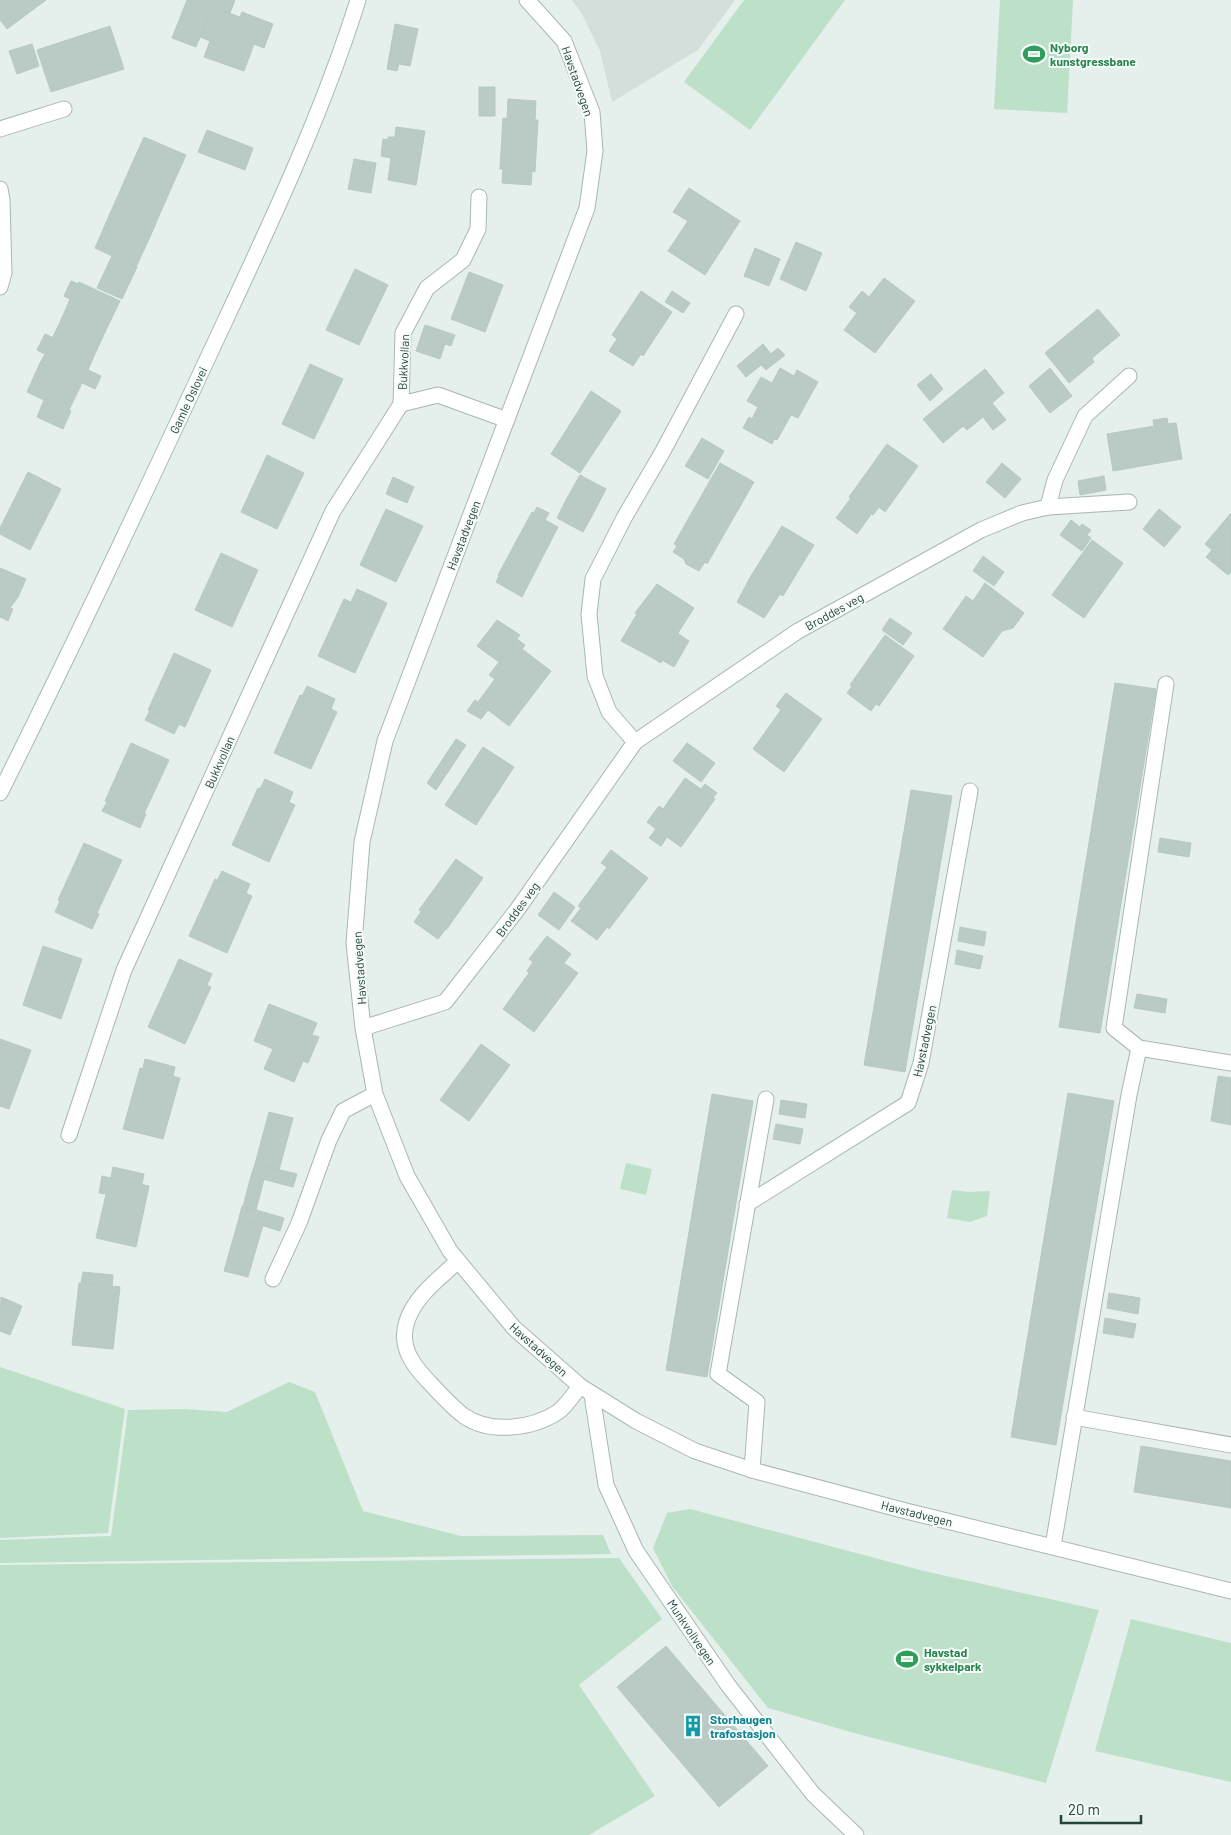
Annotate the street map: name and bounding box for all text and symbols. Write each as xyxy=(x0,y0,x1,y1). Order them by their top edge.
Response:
place label: Nyborg kunstgressbane xyxy=(1050,40,1136,68)
sports icon: Nyborg kunstgressbane xyxy=(1021,41,1047,67)
street label: Havstadvegen xyxy=(559,44,597,118)
street label: Bukkvollan xyxy=(395,334,411,390)
street label: Gamle Oslovei xyxy=(166,364,210,436)
street label: Havstadvegen xyxy=(443,498,483,572)
street label: Broddes veg xyxy=(803,589,865,633)
street label: Bukkvollan xyxy=(201,734,237,790)
street label: Broddes veg xyxy=(492,879,542,939)
street label: Havstadvegen xyxy=(349,931,369,1005)
street label: Havstadvegen xyxy=(910,1004,938,1078)
street label: Havstadvegen xyxy=(507,1319,571,1379)
street label: Havstadvegen xyxy=(880,1497,954,1529)
street label: Munkvollvegen xyxy=(665,1596,719,1668)
place label: Havstad sykkelpark xyxy=(924,1645,982,1673)
sports icon: Havstad sykkelpark xyxy=(894,1646,920,1672)
place label: Storhaugen trafostasjon xyxy=(710,1712,775,1740)
building icon: Storhaugen trafostasjon xyxy=(680,1713,706,1739)
scale bar xyxy=(1061,1792,1141,1824)
text: 20 m xyxy=(1068,1800,1100,1818)

